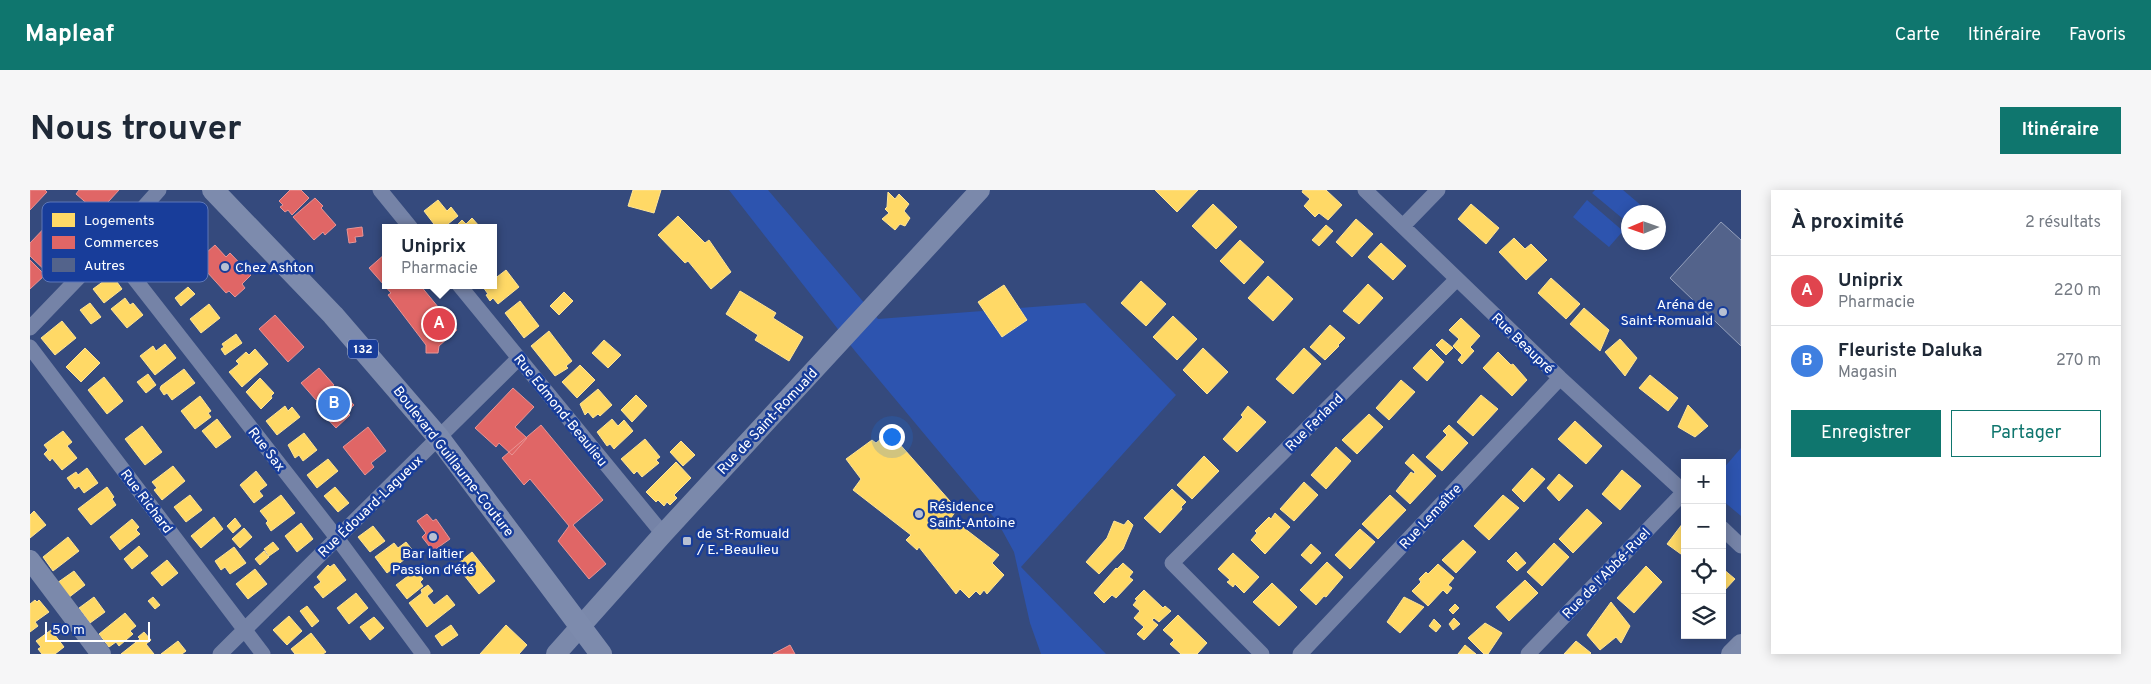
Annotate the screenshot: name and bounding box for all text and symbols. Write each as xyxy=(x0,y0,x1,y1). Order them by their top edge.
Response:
text: Mapleaf xyxy=(25,20,114,50)
text: Carte xyxy=(1895,24,1940,47)
text: Itinéraire xyxy=(1968,24,2041,47)
text: Favoris xyxy=(2069,24,2126,47)
button: Itinéraire xyxy=(2000,107,2121,154)
text: Nous trouver xyxy=(30,108,242,152)
legend xyxy=(42,202,208,282)
north arrow xyxy=(1621,205,1666,250)
text: À proximité xyxy=(1791,209,1904,236)
text: Logements xyxy=(84,213,155,230)
text: 2 résultats xyxy=(2025,213,2101,233)
popup xyxy=(382,224,497,289)
text: Commerces xyxy=(84,235,159,252)
text: Uniprix xyxy=(401,235,466,259)
text: Autres xyxy=(84,258,125,275)
text: Pharmacie xyxy=(401,259,478,279)
place label: Chez Ashton xyxy=(235,260,314,277)
marker: Chez Ashton xyxy=(219,261,231,273)
text: Uniprix xyxy=(1838,269,1903,293)
text: A xyxy=(1801,281,1813,301)
text: 220 m xyxy=(2054,281,2101,301)
text: Pharmacie xyxy=(1838,293,1915,313)
place label: Aréna de Saint-Romuald xyxy=(1620,297,1713,330)
pin: A xyxy=(423,305,455,343)
marker: Aréna de Saint-Romuald xyxy=(1717,306,1729,318)
street label: Rue Beaupré xyxy=(1487,310,1557,378)
text: Fleuriste Daluka xyxy=(1838,339,1983,363)
road number: 132 xyxy=(348,340,378,358)
street label: Rue Edmond-Beaulieu xyxy=(509,351,610,470)
text: B xyxy=(1801,351,1813,371)
text: 270 m xyxy=(2056,351,2101,371)
text: Magasin xyxy=(1838,363,1897,383)
street label: Rue de Saint-Romuald xyxy=(715,365,822,479)
street label: Boulevard Guillaume-Couture xyxy=(389,383,517,540)
pin: B xyxy=(318,385,350,423)
street label: Rue Ferland xyxy=(1283,391,1347,455)
button: Enregistrer xyxy=(1791,410,1941,457)
button: Partager xyxy=(1951,410,2101,457)
your location xyxy=(879,424,905,450)
street label: Rue Sax xyxy=(243,425,288,475)
street label: Rue Édouard-Lagueux xyxy=(314,452,427,561)
map controls xyxy=(1681,459,1726,639)
button: + xyxy=(1681,459,1726,504)
street label: Rue Richard xyxy=(116,466,175,537)
street label: Rue Lemaître xyxy=(1396,481,1466,553)
place label: Résidence Saint-Antoine xyxy=(929,499,1015,532)
button: − xyxy=(1681,504,1726,549)
marker: Résidence Saint-Antoine xyxy=(913,508,925,520)
street label: Rue de l'Abbé-Ruel xyxy=(1559,525,1655,623)
place label: de St-Romuald / E.-Beaulieu xyxy=(696,526,789,559)
marker: Bar laitier Passion d'été xyxy=(427,531,439,543)
marker: de St-Romuald / E.-Beaulieu xyxy=(681,535,693,547)
place label: Bar laitier Passion d'été xyxy=(392,546,474,579)
button: locate xyxy=(1681,549,1726,594)
button: layers xyxy=(1681,594,1726,639)
scale bar xyxy=(45,619,150,642)
text: 50 m xyxy=(52,622,85,639)

